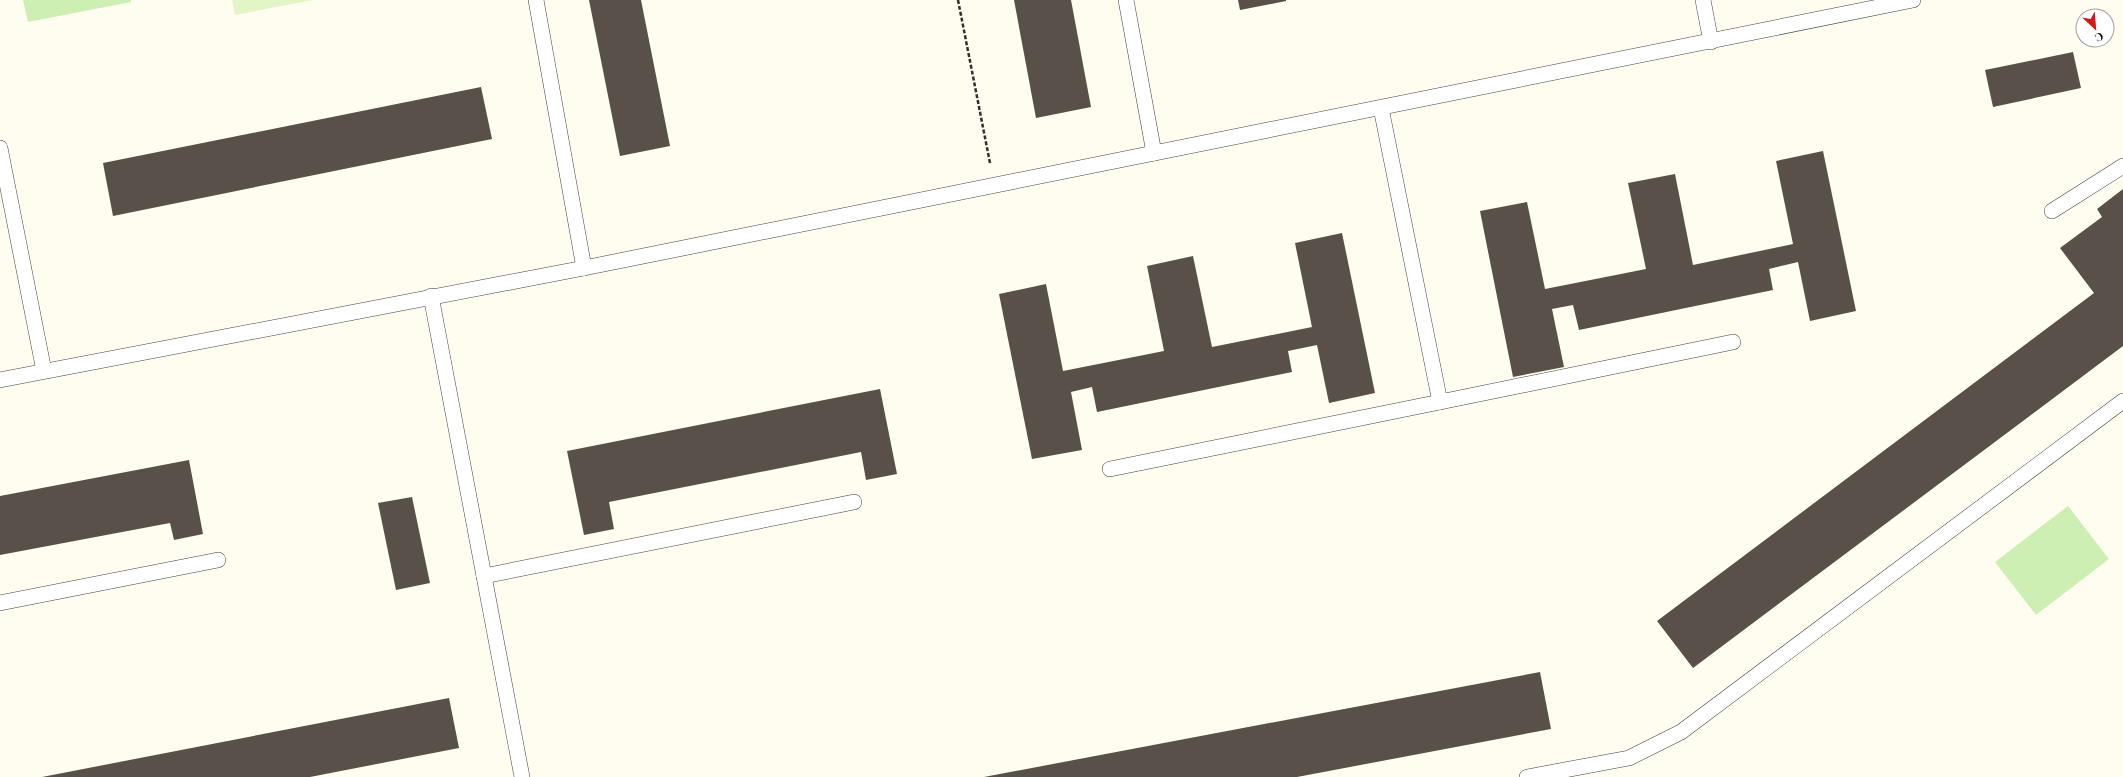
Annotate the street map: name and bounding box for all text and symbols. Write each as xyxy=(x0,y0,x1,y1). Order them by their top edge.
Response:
north arrow xyxy=(2075,8,2115,48)
text: С xyxy=(2093,29,2106,46)

